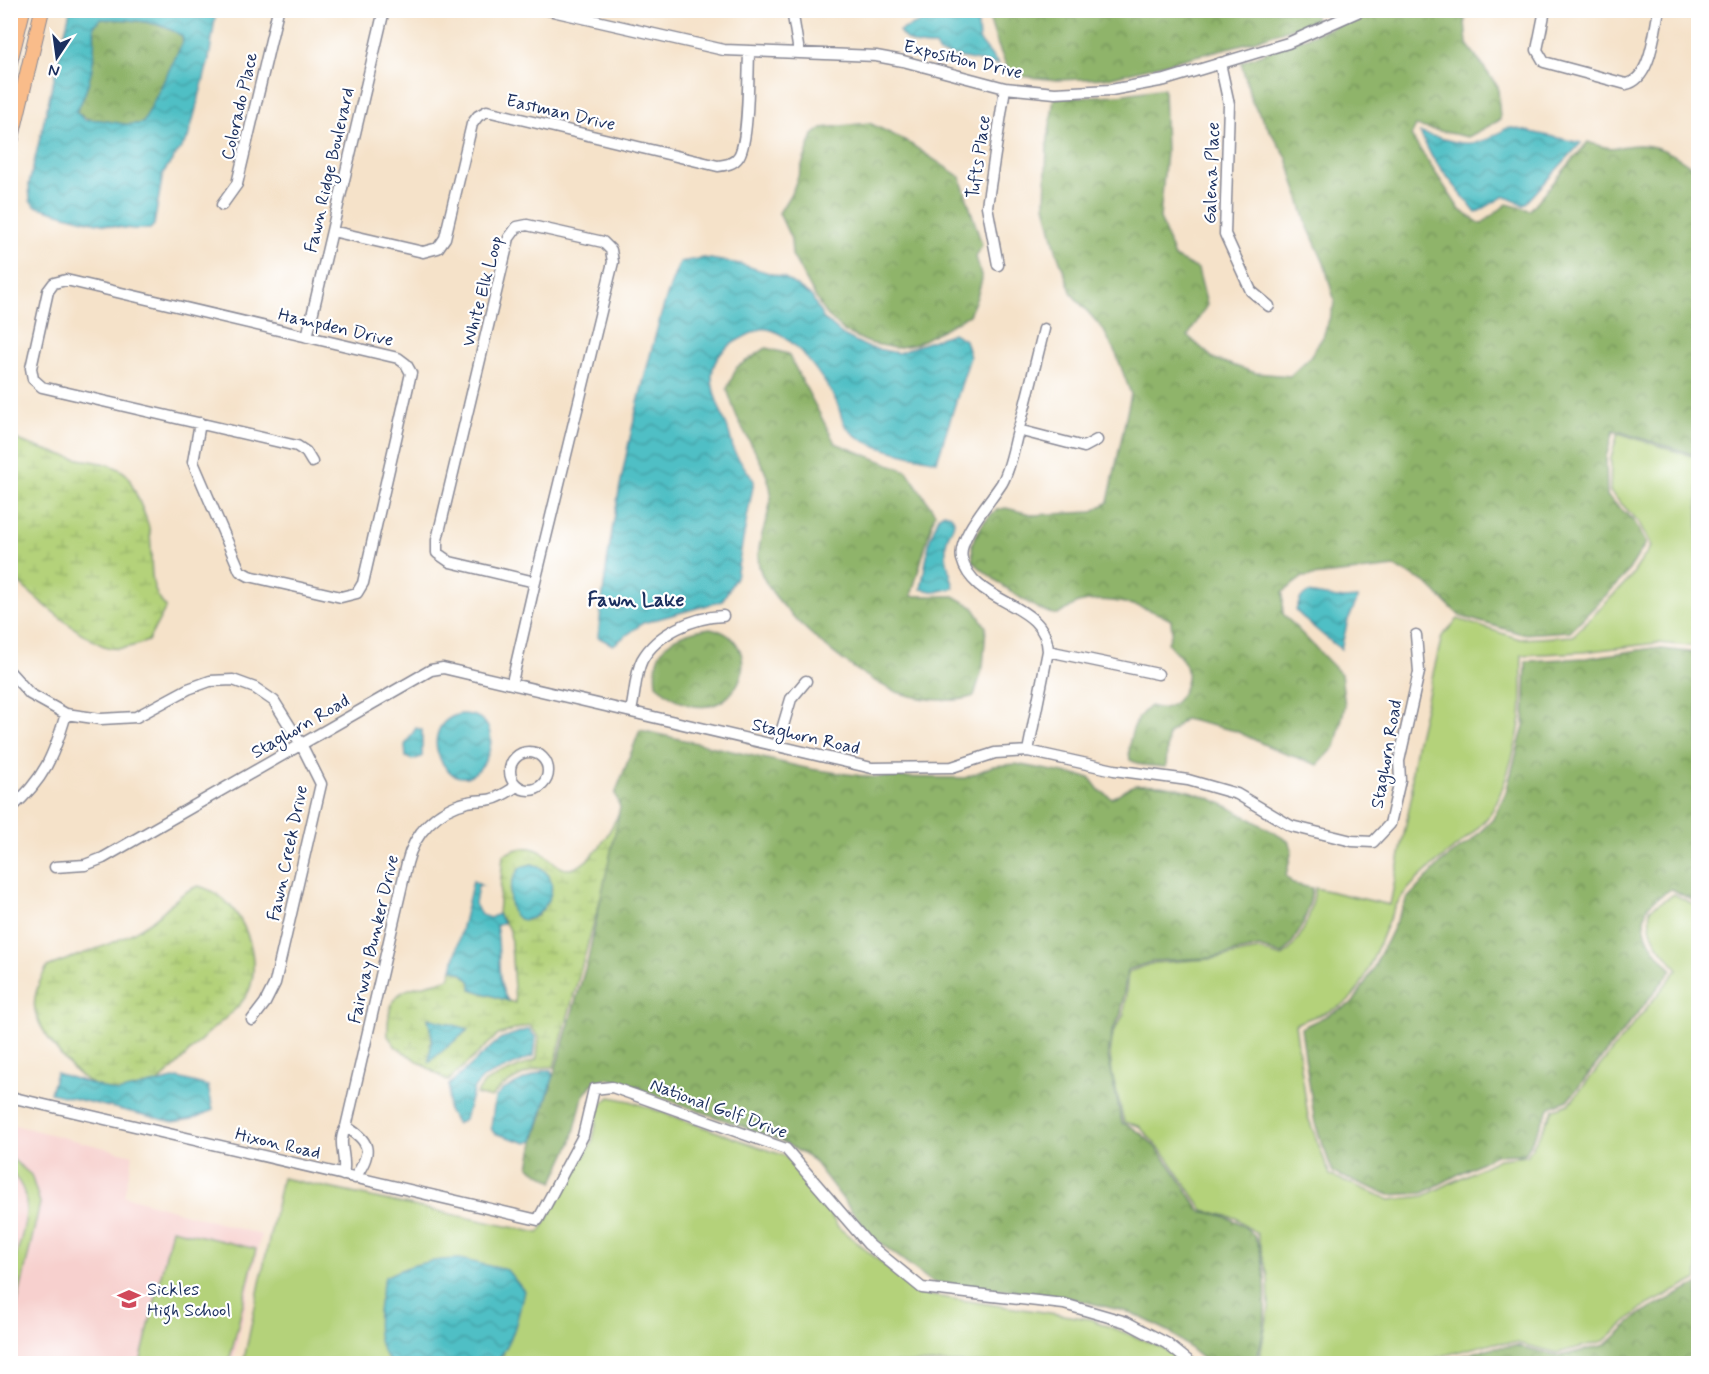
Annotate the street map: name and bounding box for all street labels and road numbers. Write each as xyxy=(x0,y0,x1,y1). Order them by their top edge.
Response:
street label: Exposition Drive xyxy=(901,35,1025,85)
street label: Colorado Place xyxy=(216,50,264,163)
street label: Fawn Ridge Boulevard xyxy=(299,85,362,255)
street label: Eastman Drive xyxy=(504,89,618,137)
street label: Tufts Place xyxy=(961,114,997,200)
street label: Galena Place xyxy=(1198,121,1226,225)
street label: White Elk Loop xyxy=(457,233,509,350)
street label: Hampden Drive xyxy=(276,303,396,353)
street label: Staghorn Road xyxy=(247,689,355,766)
street label: Staghorn Road xyxy=(1366,698,1409,811)
street label: Staghorn Road xyxy=(749,713,862,762)
street label: Fawn Creek Drive xyxy=(262,783,314,923)
street label: Fairway Bunker Drive xyxy=(343,852,405,1026)
street label: National Golf Drive xyxy=(647,1073,791,1145)
street label: Hixon Road xyxy=(233,1122,323,1165)

